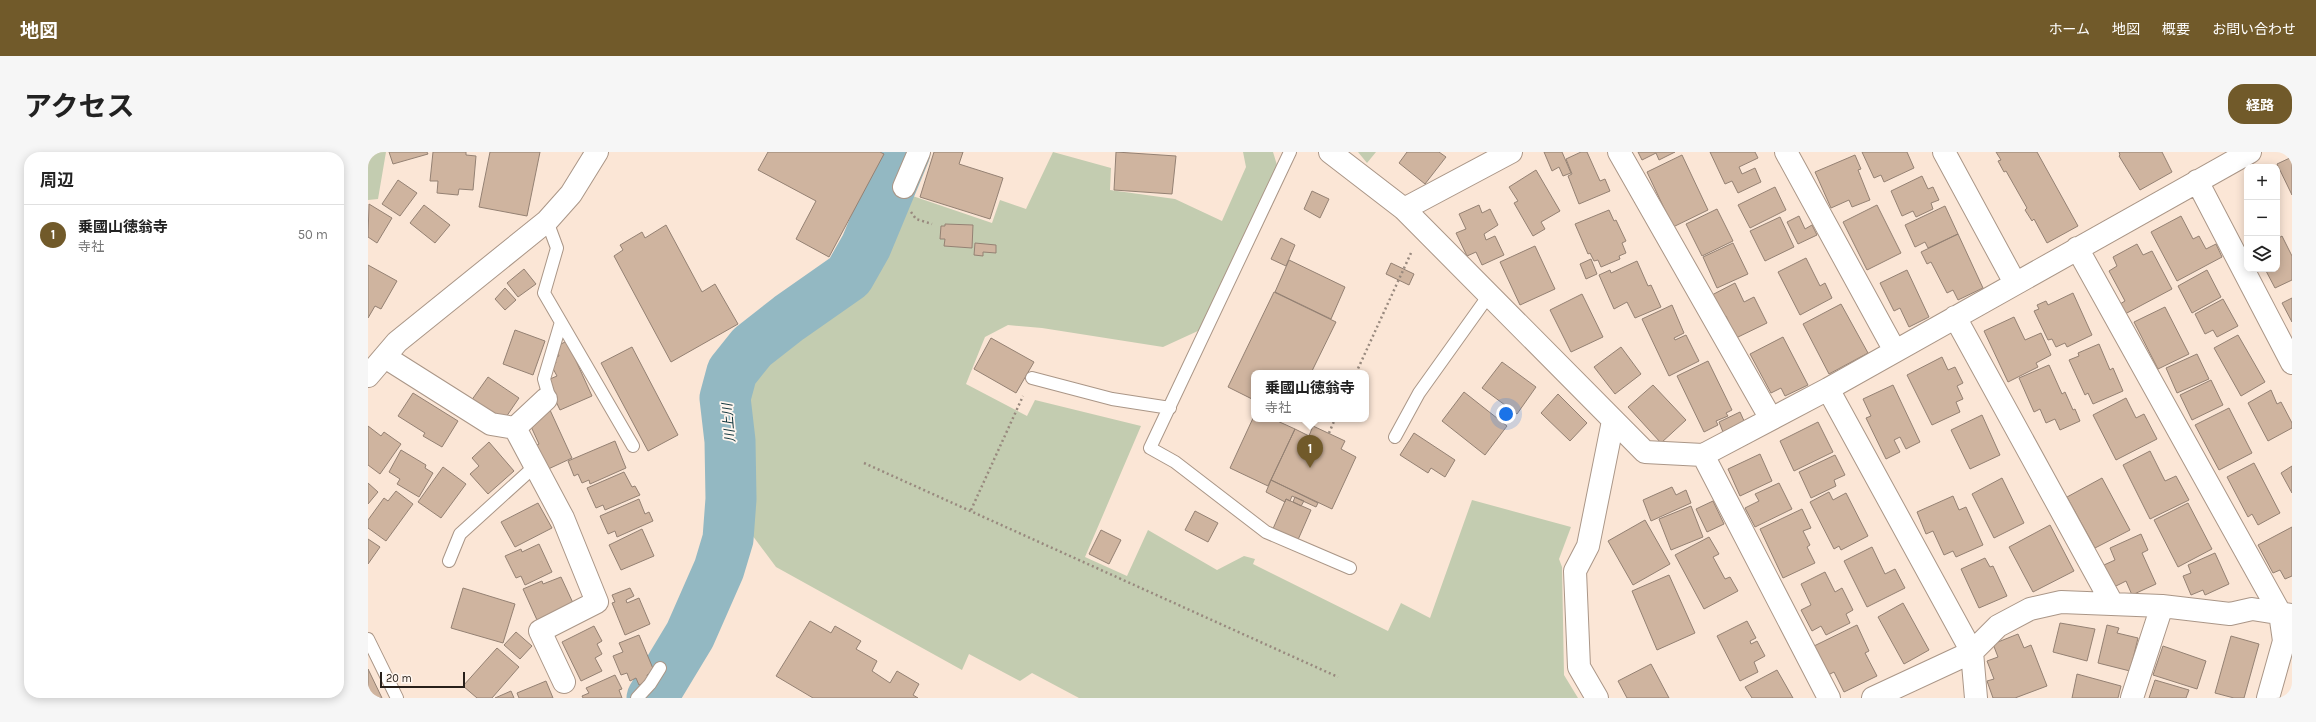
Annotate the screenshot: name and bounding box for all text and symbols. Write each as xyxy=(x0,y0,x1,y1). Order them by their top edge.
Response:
text: 地図 xyxy=(20,20,58,42)
text: ホーム xyxy=(2048,21,2090,38)
text: 地図 xyxy=(2112,21,2140,38)
text: 概要 xyxy=(2162,21,2190,38)
text: お問い合わせ xyxy=(2212,21,2296,38)
button: 経路 xyxy=(2228,84,2292,124)
text: アクセス xyxy=(24,90,135,123)
map controls xyxy=(2244,164,2280,272)
button: + xyxy=(2244,164,2280,200)
text: 周辺 xyxy=(40,170,74,190)
button: − xyxy=(2244,200,2280,236)
text: 乗國山徳翁寺 xyxy=(78,218,168,236)
text: 1 xyxy=(51,227,55,242)
text: 50 m xyxy=(298,227,328,242)
button: layers xyxy=(2244,236,2280,272)
text: 寺社 xyxy=(78,239,104,254)
popup xyxy=(1251,370,1369,422)
text: 乗國山徳翁寺 xyxy=(1265,379,1355,397)
text: 寺社 xyxy=(1265,400,1291,415)
water label: 川上川 xyxy=(719,401,738,443)
your location xyxy=(1496,404,1516,424)
pin: 1 xyxy=(1297,435,1323,468)
scale bar xyxy=(380,670,465,689)
text: 20 m xyxy=(386,672,412,685)

